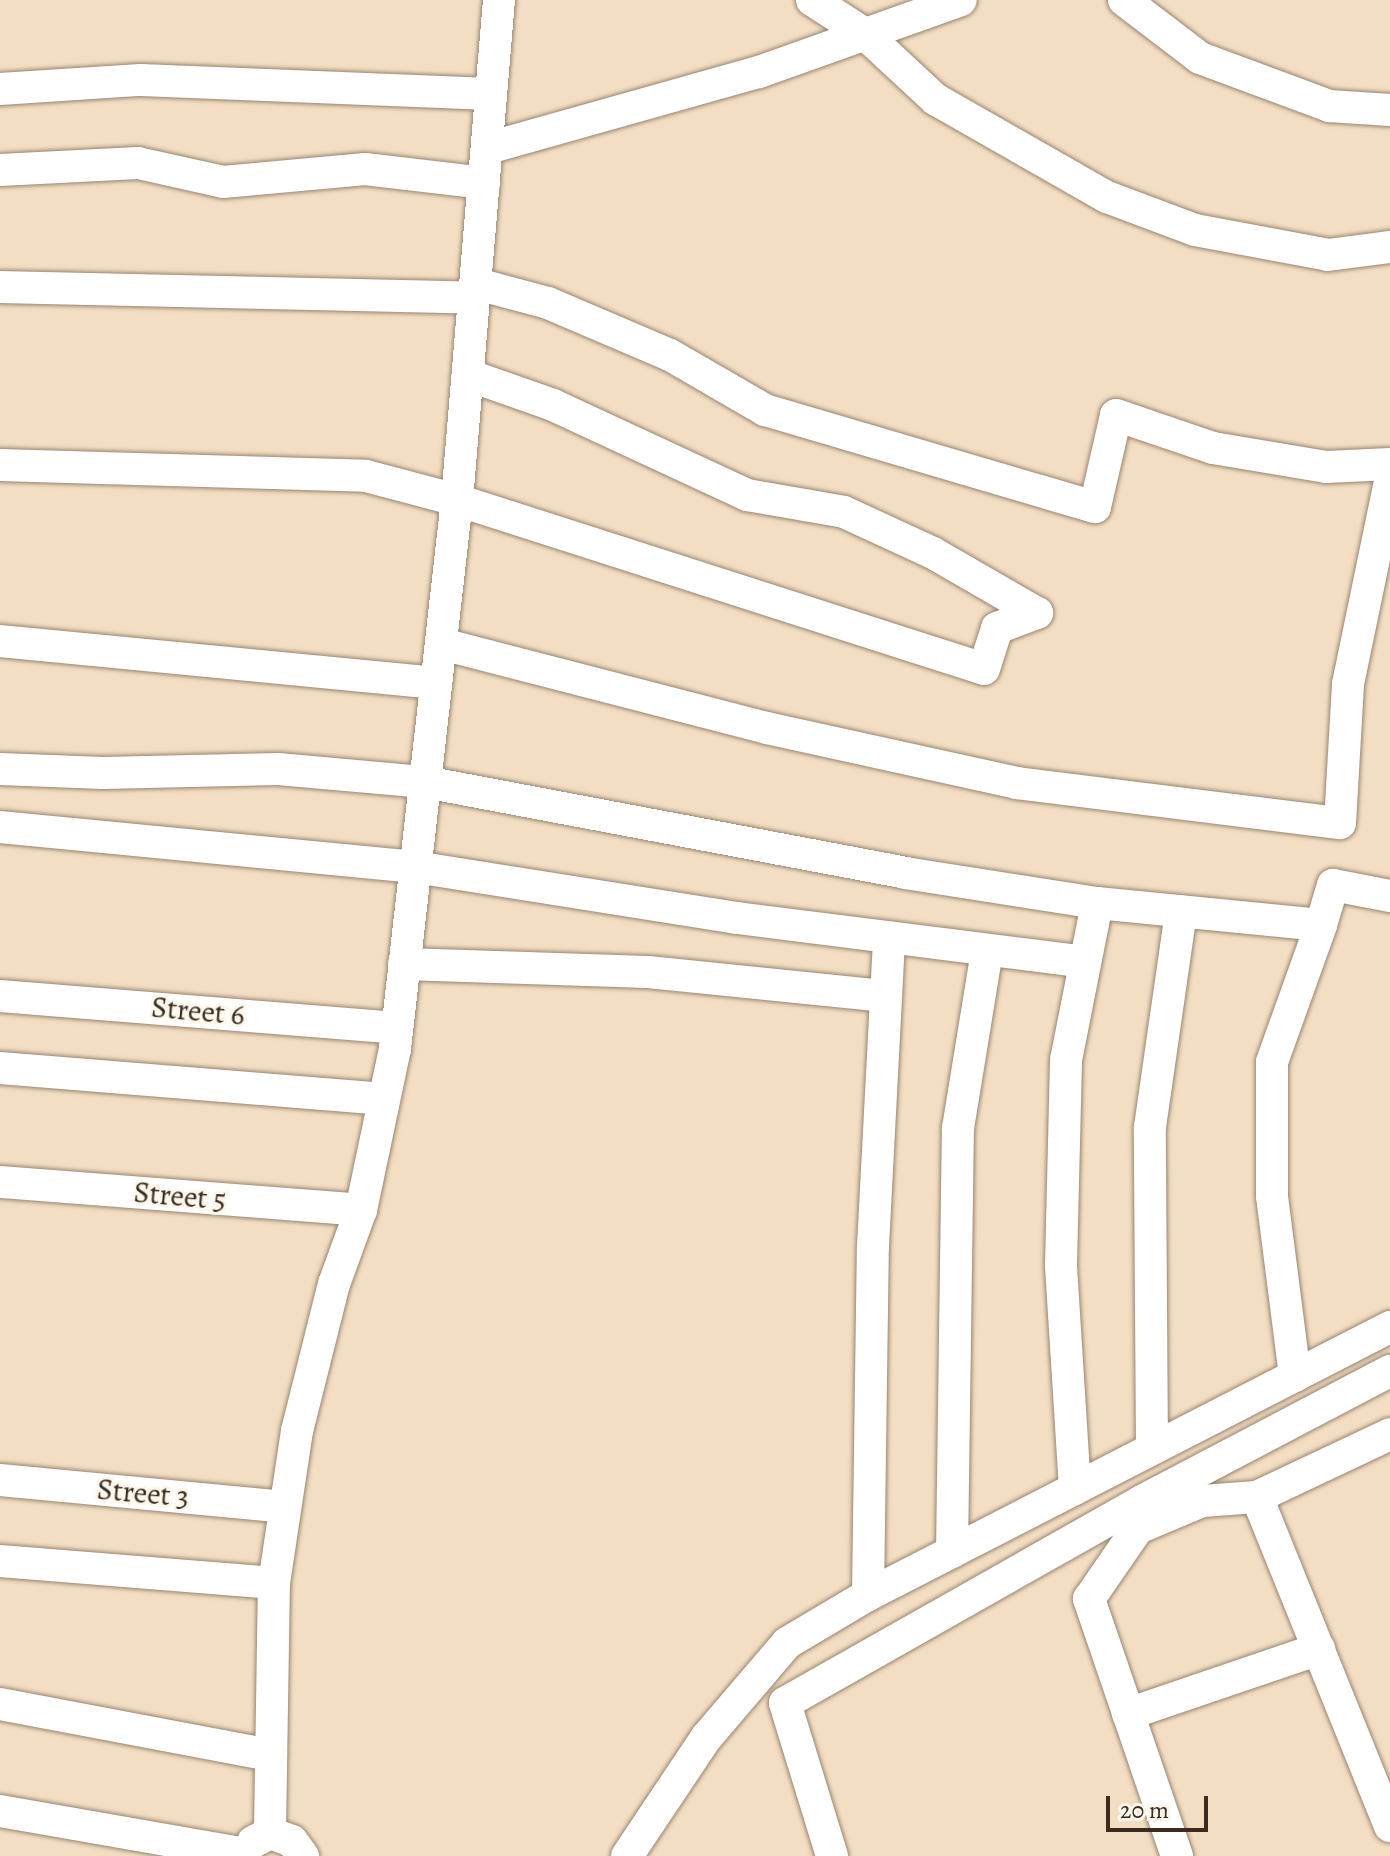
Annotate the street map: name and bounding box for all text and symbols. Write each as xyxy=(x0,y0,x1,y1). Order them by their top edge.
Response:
street label: Street 6 xyxy=(150,989,246,1033)
street label: Street 5 xyxy=(132,1174,228,1218)
street label: Street 3 xyxy=(96,1471,190,1515)
scale bar xyxy=(1110,1780,1212,1830)
text: 20 m xyxy=(1120,1794,1169,1826)

